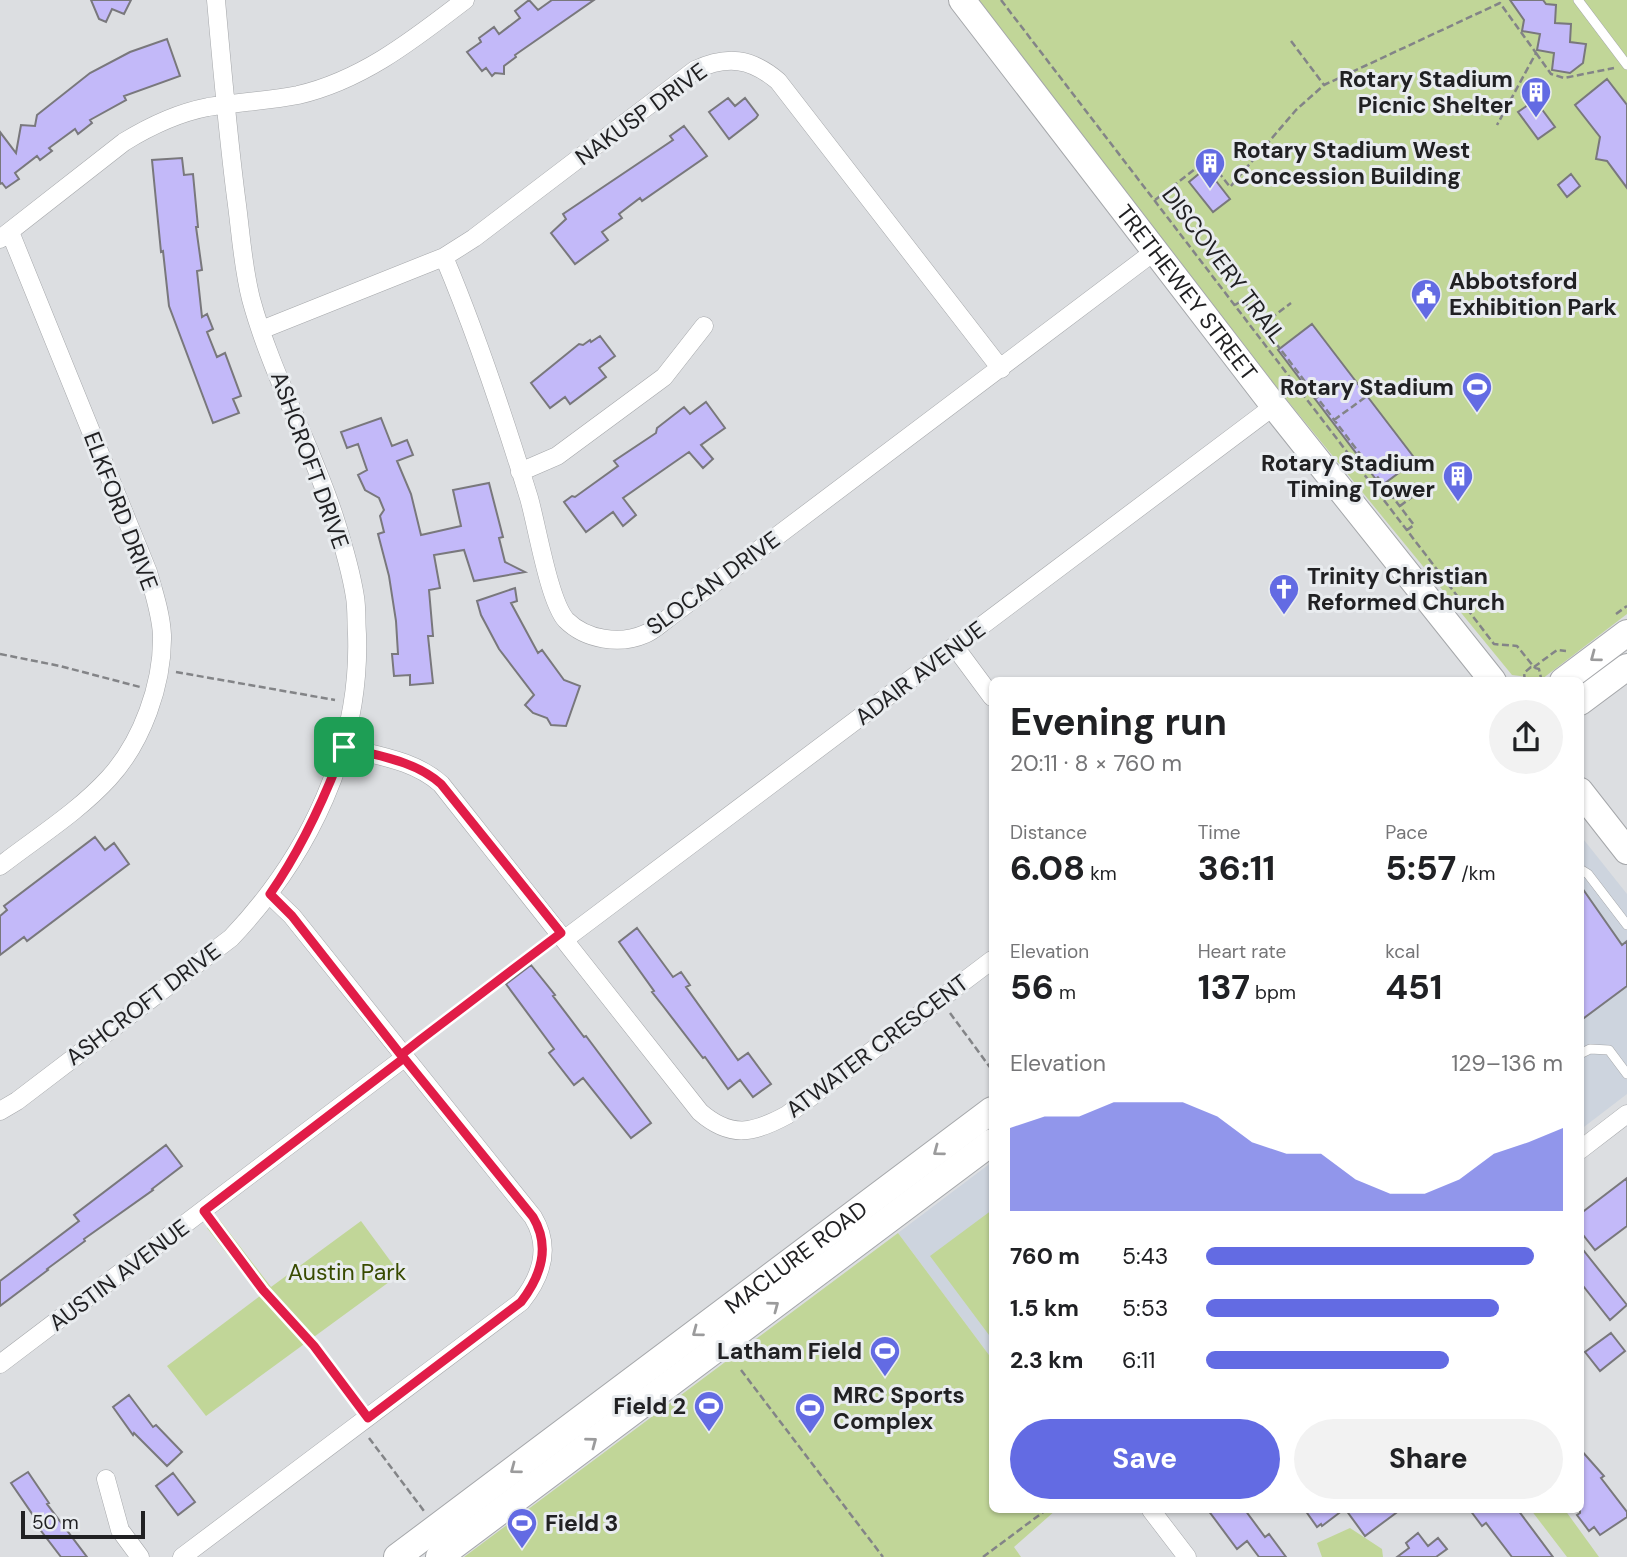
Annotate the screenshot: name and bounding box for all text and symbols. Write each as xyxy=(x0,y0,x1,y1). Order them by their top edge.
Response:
street label: NAKUSP DRIVE xyxy=(569,56,713,172)
place label: Rotary Stadium Picnic Shelter xyxy=(1339,64,1513,120)
building icon: Rotary Stadium Picnic Shelter xyxy=(1519,75,1553,119)
place label: Rotary Stadium West Concession Building xyxy=(1233,135,1470,191)
building icon: Rotary Stadium West Concession Building xyxy=(1193,146,1227,190)
street label: DISCOVERY TRAIL xyxy=(1155,181,1293,349)
street label: TRETHEWEY STREET xyxy=(1110,198,1264,387)
place label: Abbotsford Exhibition Park xyxy=(1449,266,1617,322)
public building icon: Abbotsford Exhibition Park xyxy=(1409,277,1443,321)
street label: ASHCROFT DRIVE xyxy=(264,367,356,553)
sports icon: Rotary Stadium xyxy=(1460,370,1494,414)
place label: Rotary Stadium xyxy=(1280,372,1454,402)
street label: ELKFORD DRIVE xyxy=(77,427,165,595)
place label: Rotary Stadium Timing Tower xyxy=(1261,448,1435,504)
building icon: Rotary Stadium Timing Tower xyxy=(1441,459,1475,503)
street label: SLOCAN DRIVE xyxy=(640,524,786,642)
place label: Trinity Christian Reformed Church xyxy=(1307,561,1505,617)
church icon: Trinity Christian Reformed Church xyxy=(1267,572,1301,616)
street label: ADAIR AVENUE xyxy=(849,614,991,732)
one-way arrow xyxy=(1590,648,1603,661)
text: Evening run xyxy=(1010,697,1227,747)
button: share xyxy=(1489,700,1563,774)
pin xyxy=(314,717,374,777)
icon: arrive xyxy=(325,728,363,766)
text: 20:11 · 8 × 760 m xyxy=(1010,748,1182,778)
text: Distance xyxy=(1010,820,1087,845)
text: Time xyxy=(1198,820,1241,845)
text: Pace xyxy=(1385,820,1428,845)
text: 6.08 xyxy=(1010,845,1085,891)
text: 36:11 xyxy=(1198,845,1275,891)
text: 5:57 xyxy=(1385,845,1456,891)
text: km xyxy=(1085,861,1117,886)
text: /km xyxy=(1456,861,1495,886)
street label: ASHCROFT DRIVE xyxy=(59,936,227,1072)
text: Elevation xyxy=(1010,939,1089,964)
text: Heart rate xyxy=(1198,939,1286,964)
text: kcal xyxy=(1385,939,1420,964)
text: 56 xyxy=(1010,964,1054,1010)
text: 137 xyxy=(1198,964,1250,1010)
text: 451 xyxy=(1385,964,1443,1010)
street label: ATWATER CRESCENT xyxy=(780,967,974,1124)
text: m xyxy=(1054,980,1076,1005)
text: bpm xyxy=(1250,980,1296,1005)
text: Elevation xyxy=(1010,1048,1106,1078)
text: 129–136 m xyxy=(1451,1048,1563,1078)
one-way arrow xyxy=(933,1143,945,1156)
street label: MACLURE ROAD xyxy=(719,1194,873,1321)
street label: AUSTIN AVENUE xyxy=(43,1212,195,1338)
text: 760 m xyxy=(1010,1241,1080,1271)
text: 5:43 xyxy=(1122,1241,1168,1271)
park label: Austin Park xyxy=(288,1257,407,1287)
text: 1.5 km xyxy=(1010,1293,1079,1323)
text: 5:53 xyxy=(1122,1293,1168,1323)
one-way arrow xyxy=(766,1301,779,1314)
one-way arrow xyxy=(692,1324,705,1337)
sports icon: Latham Field xyxy=(868,1334,902,1378)
place label: Latham Field xyxy=(717,1336,862,1366)
text: 2.3 km xyxy=(1010,1345,1083,1375)
text: 6:11 xyxy=(1122,1345,1155,1375)
place label: MRC Sports Complex xyxy=(833,1380,965,1436)
sports icon: Field 2 xyxy=(692,1389,726,1433)
place label: Field 2 xyxy=(613,1391,686,1421)
sports icon: MRC Sports Complex xyxy=(793,1391,827,1435)
button: Save xyxy=(1010,1419,1280,1499)
button: Share xyxy=(1294,1419,1563,1499)
one-way arrow xyxy=(584,1438,597,1451)
one-way arrow xyxy=(510,1460,523,1473)
sports icon: Field 3 xyxy=(505,1506,539,1550)
scale bar xyxy=(21,1508,145,1540)
place label: Field 3 xyxy=(545,1508,618,1538)
text: 50 m xyxy=(32,1510,79,1535)

